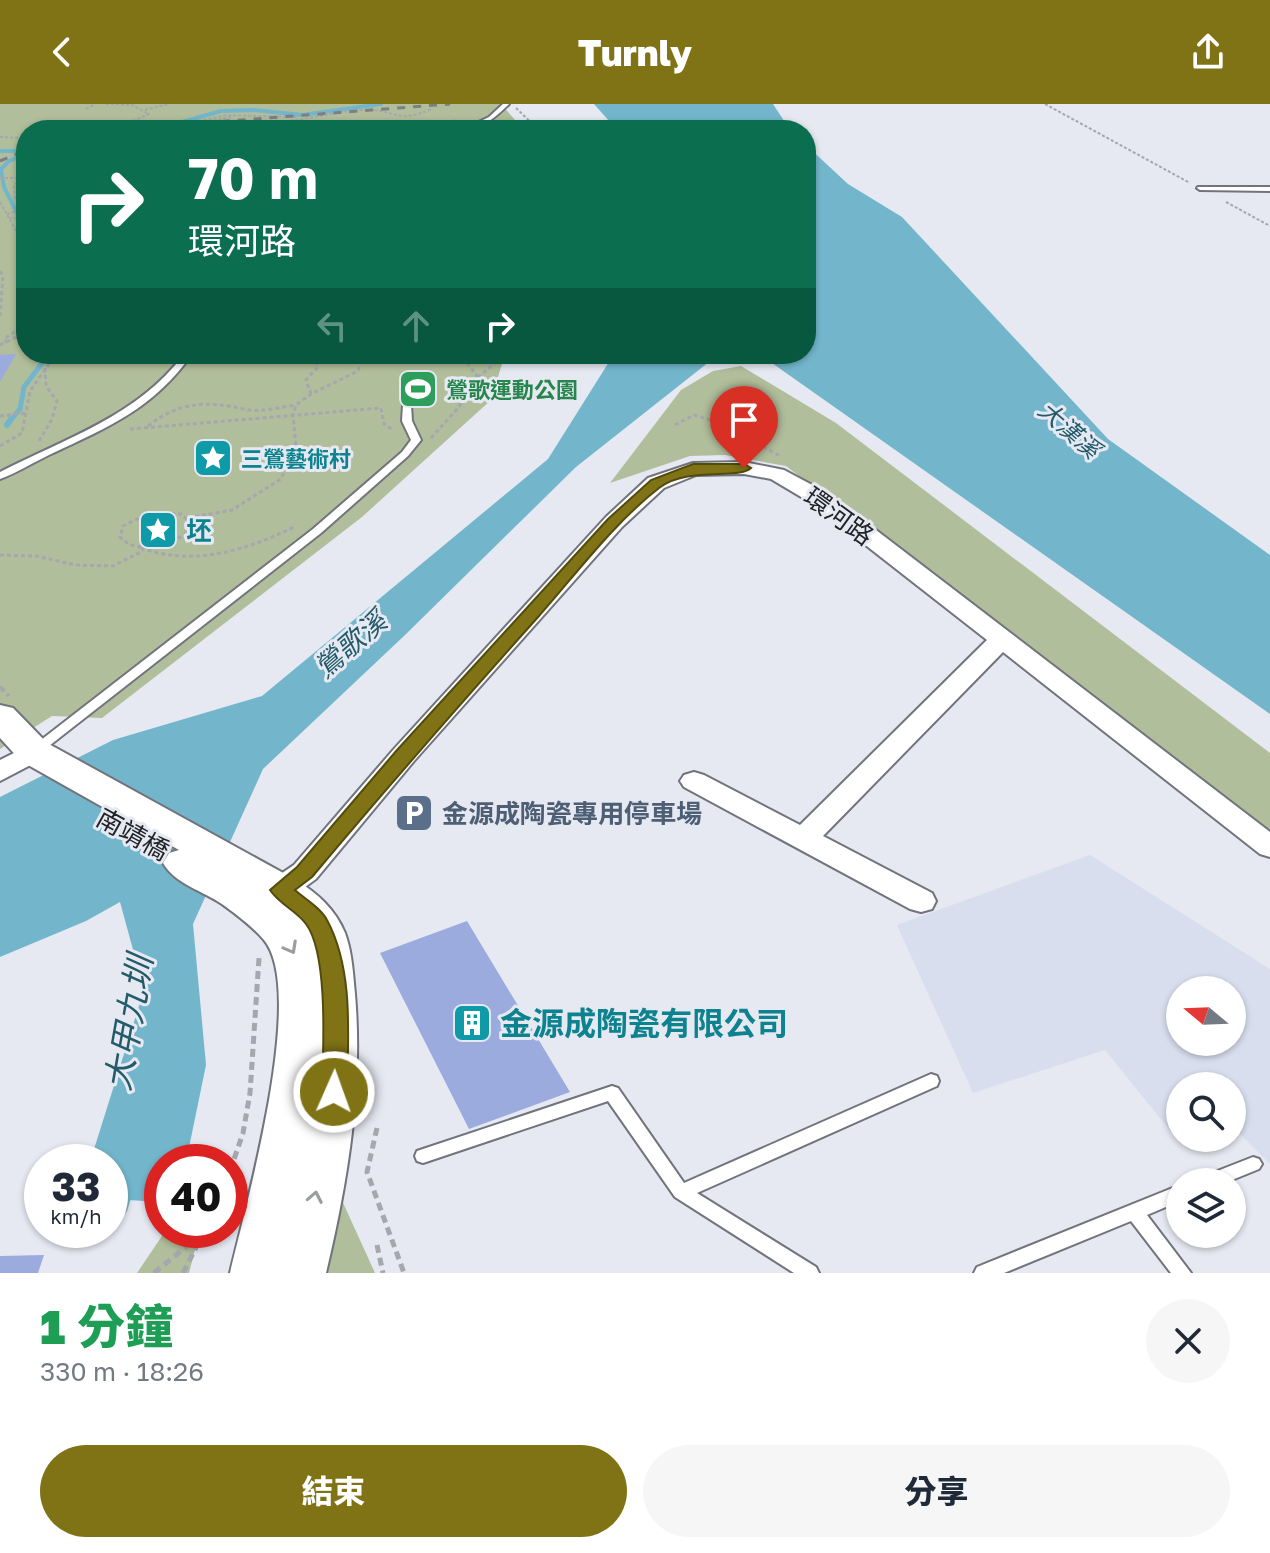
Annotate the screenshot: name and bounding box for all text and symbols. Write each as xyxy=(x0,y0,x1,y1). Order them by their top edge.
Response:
icon: back xyxy=(40,30,84,74)
icon: share xyxy=(1186,30,1230,74)
text: Turnly xyxy=(578,31,692,74)
text: 70 m xyxy=(188,144,318,211)
icon: right xyxy=(56,152,160,256)
text: 環河路 xyxy=(188,219,296,262)
icon: left xyxy=(310,304,354,348)
icon: ahead xyxy=(394,304,438,348)
icon: right xyxy=(478,304,522,348)
sports icon: 鶯歌運動公園 xyxy=(397,368,439,410)
place label: 鶯歌運動公園 xyxy=(446,376,578,403)
pin xyxy=(710,386,778,468)
water label: 大漢溪 xyxy=(1033,394,1109,466)
icon: arrive xyxy=(722,398,766,442)
place icon: 三鶯藝術村 xyxy=(192,437,234,479)
place label: 三鶯藝術村 xyxy=(241,445,351,472)
street label: 環河路 xyxy=(798,481,880,551)
place icon: 坯 xyxy=(137,509,179,551)
place label: 坯 xyxy=(186,515,212,546)
water label: 鶯歌溪 xyxy=(307,601,396,684)
parking icon: 金源成陶瓷專用停車場 xyxy=(393,792,435,834)
place label: 金源成陶瓷專用停車場 xyxy=(442,798,702,829)
street label: 南靖橋 xyxy=(91,802,175,866)
one-way arrow xyxy=(281,940,296,954)
water label: 大甲九圳 xyxy=(96,948,160,1093)
north arrow xyxy=(1166,976,1246,1056)
map controls xyxy=(1166,976,1246,1248)
building icon: 金源成陶瓷有限公司 xyxy=(451,1002,493,1044)
place label: 金源成陶瓷有限公司 xyxy=(500,1004,788,1042)
position arrow xyxy=(292,1050,376,1134)
button: search xyxy=(1166,1072,1246,1152)
speed limit sign: 40 xyxy=(144,1144,248,1248)
text: 33 xyxy=(52,1162,100,1210)
button: layers xyxy=(1166,1168,1246,1248)
one-way arrow xyxy=(305,1190,322,1203)
text: km/h xyxy=(51,1204,101,1228)
text: 1 分鐘 xyxy=(40,1297,173,1355)
button: close xyxy=(1146,1299,1230,1383)
text: 330 m · 18:26 xyxy=(40,1356,204,1387)
button: 結束 xyxy=(40,1445,627,1537)
button: 分享 xyxy=(643,1445,1230,1537)

